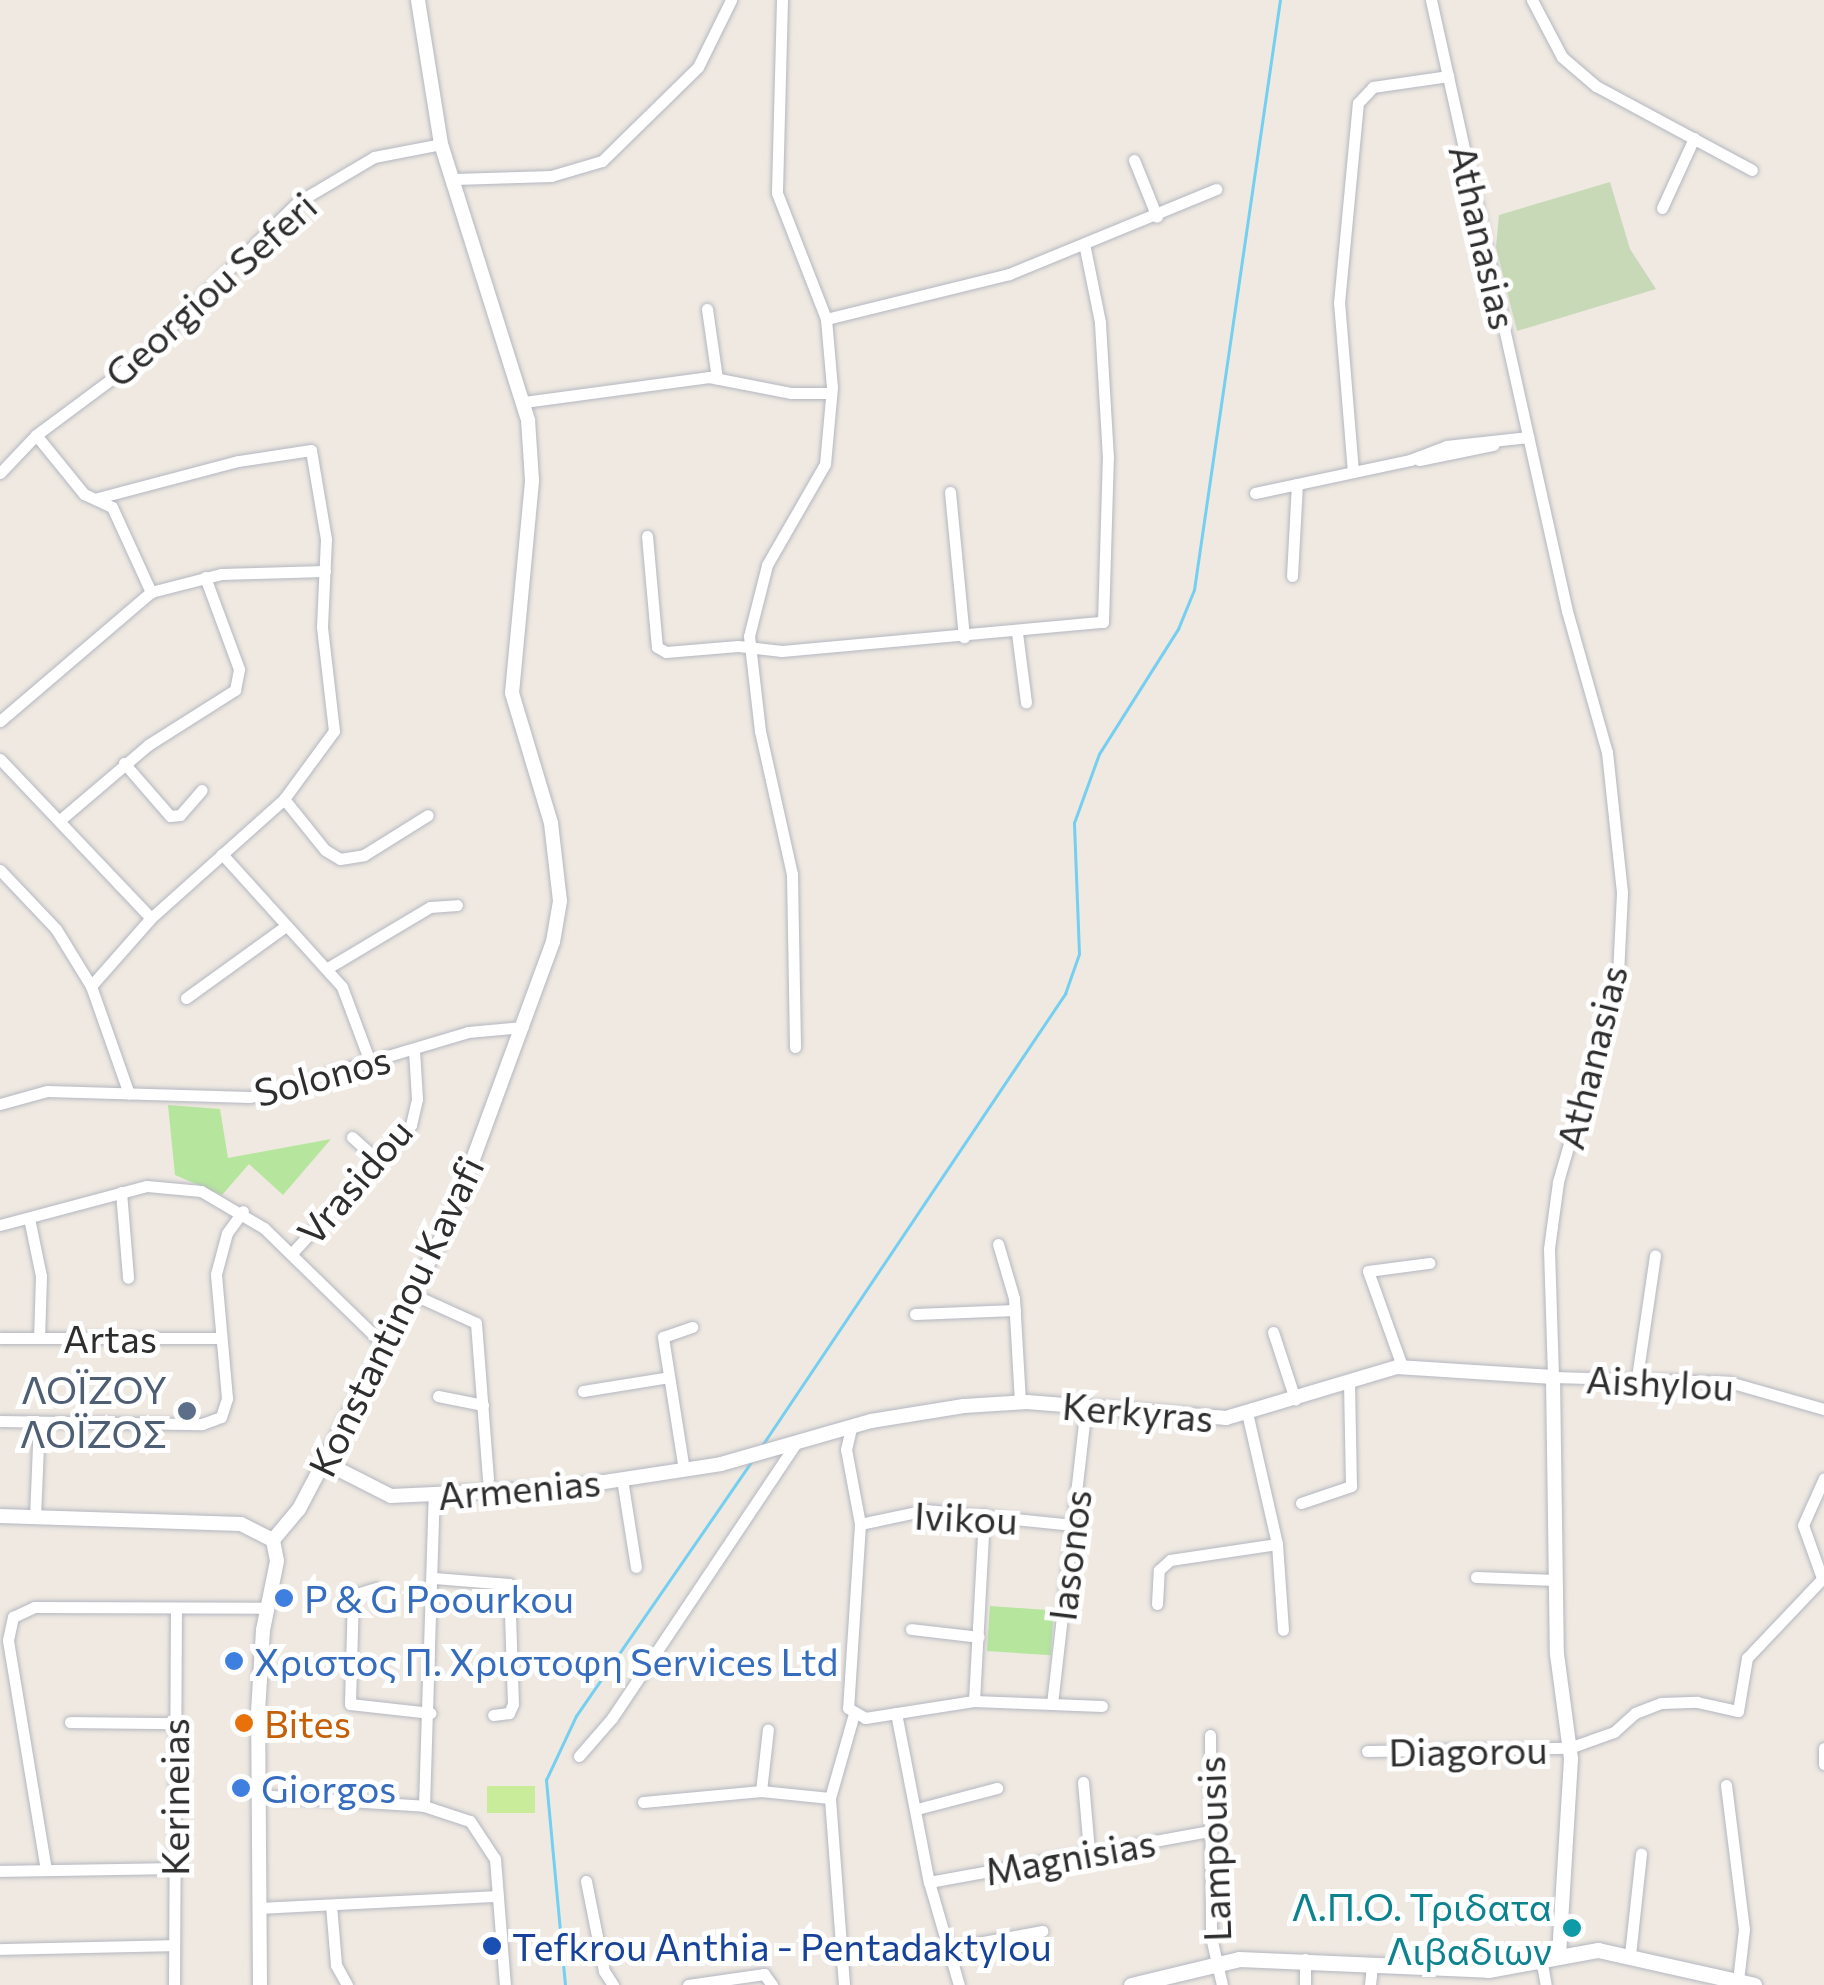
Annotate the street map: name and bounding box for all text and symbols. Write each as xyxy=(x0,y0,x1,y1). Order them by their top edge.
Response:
street label: Athanasias xyxy=(1441,140,1527,334)
street label: Georgiou Seferi xyxy=(95,182,325,396)
street label: Athanasias xyxy=(1546,960,1636,1154)
street label: Solonos xyxy=(249,1035,395,1115)
street label: Vrasidou xyxy=(287,1109,421,1253)
street label: Konstantinou Kavafi xyxy=(298,1149,492,1483)
street label: Artas xyxy=(63,1315,157,1361)
street label: Aishylou xyxy=(1585,1355,1735,1409)
place label: ΛΟΪΖΟΥ ΛΟΪΖΟΣ xyxy=(20,1366,167,1456)
street label: Kerkyras xyxy=(1061,1382,1215,1440)
marker: ΛΟΪΖΟΥ ΛΟΪΖΟΣ xyxy=(176,1400,198,1422)
street label: Armenias xyxy=(436,1458,602,1518)
street label: Iasonos xyxy=(1038,1487,1100,1623)
street label: Ivikou xyxy=(913,1492,1019,1542)
place label: P & G Poourkou xyxy=(304,1575,574,1621)
marker: P & G Poourkou xyxy=(273,1587,295,1609)
place label: Χριστος Π. Χριστοφη Services Ltd xyxy=(254,1638,838,1684)
marker: Χριστος Π. Χριστοφη Services Ltd xyxy=(223,1650,245,1672)
place label: Bites xyxy=(264,1700,351,1746)
marker: Bites xyxy=(233,1712,255,1734)
street label: Kerineias xyxy=(151,1718,197,1876)
street label: Diagorou xyxy=(1388,1726,1548,1774)
street label: Lampousis xyxy=(1187,1755,1239,1943)
place label: Giorgos xyxy=(261,1765,396,1811)
marker: Giorgos xyxy=(230,1777,252,1799)
street label: Magnisias xyxy=(981,1819,1159,1893)
place label: Λ.Π.Ο. Τριδατα Λιβαδιων xyxy=(1291,1883,1552,1972)
marker: Λ.Π.Ο. Τριδατα Λιβαδιων xyxy=(1561,1917,1583,1939)
place label: Tefkrou Anthia - Pentadaktylou xyxy=(512,1923,1052,1969)
marker: Tefkrou Anthia - Pentadaktylou xyxy=(481,1935,503,1957)

